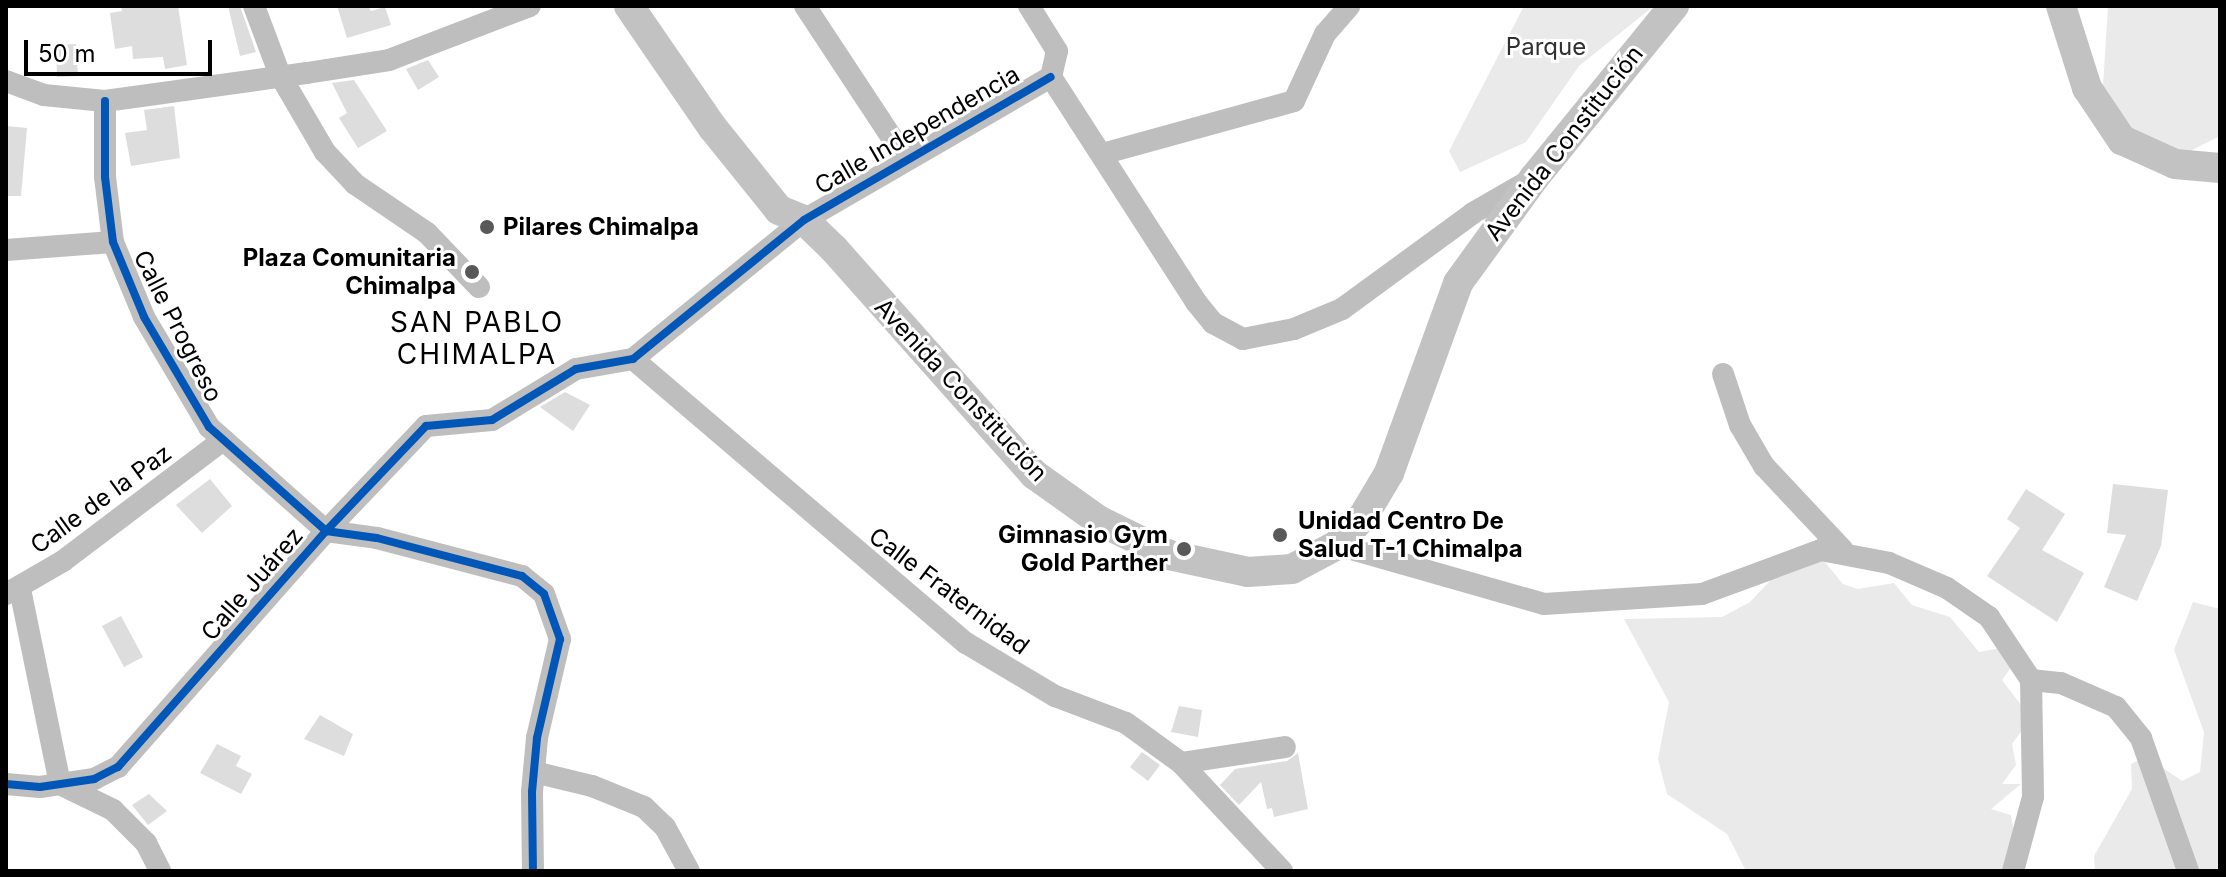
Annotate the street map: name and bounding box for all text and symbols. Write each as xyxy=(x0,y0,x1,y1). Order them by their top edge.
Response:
scale bar xyxy=(28,24,216,74)
park label: Parque xyxy=(1506,33,1586,61)
text: 50 m xyxy=(38,39,96,68)
street label: Avenida Constitución xyxy=(1479,40,1649,246)
street label: Calle Independencia xyxy=(810,60,1024,200)
place label: Pilares Chimalpa xyxy=(503,213,699,241)
marker: Pilares Chimalpa xyxy=(478,218,496,236)
place label: Plaza Comunitaria Chimalpa xyxy=(243,244,456,300)
street label: Calle Progreso xyxy=(127,245,229,407)
marker: Plaza Comunitaria Chimalpa xyxy=(463,263,481,281)
street label: Avenida Constitución xyxy=(869,293,1053,487)
district label: SAN PABLO CHIMALPA xyxy=(390,305,564,371)
street label: Calle de la Paz xyxy=(25,438,177,560)
place label: Unidad Centro De Salud T-1 Chimalpa xyxy=(1298,507,1523,563)
street label: Calle Fraternidad xyxy=(863,521,1035,661)
place label: Gimnasio Gym Gold Parther xyxy=(998,521,1168,577)
street label: Calle Juárez xyxy=(195,522,309,646)
marker: Unidad Centro De Salud T-1 Chimalpa xyxy=(1269,524,1291,546)
marker: Gimnasio Gym Gold Parther xyxy=(1175,540,1193,558)

